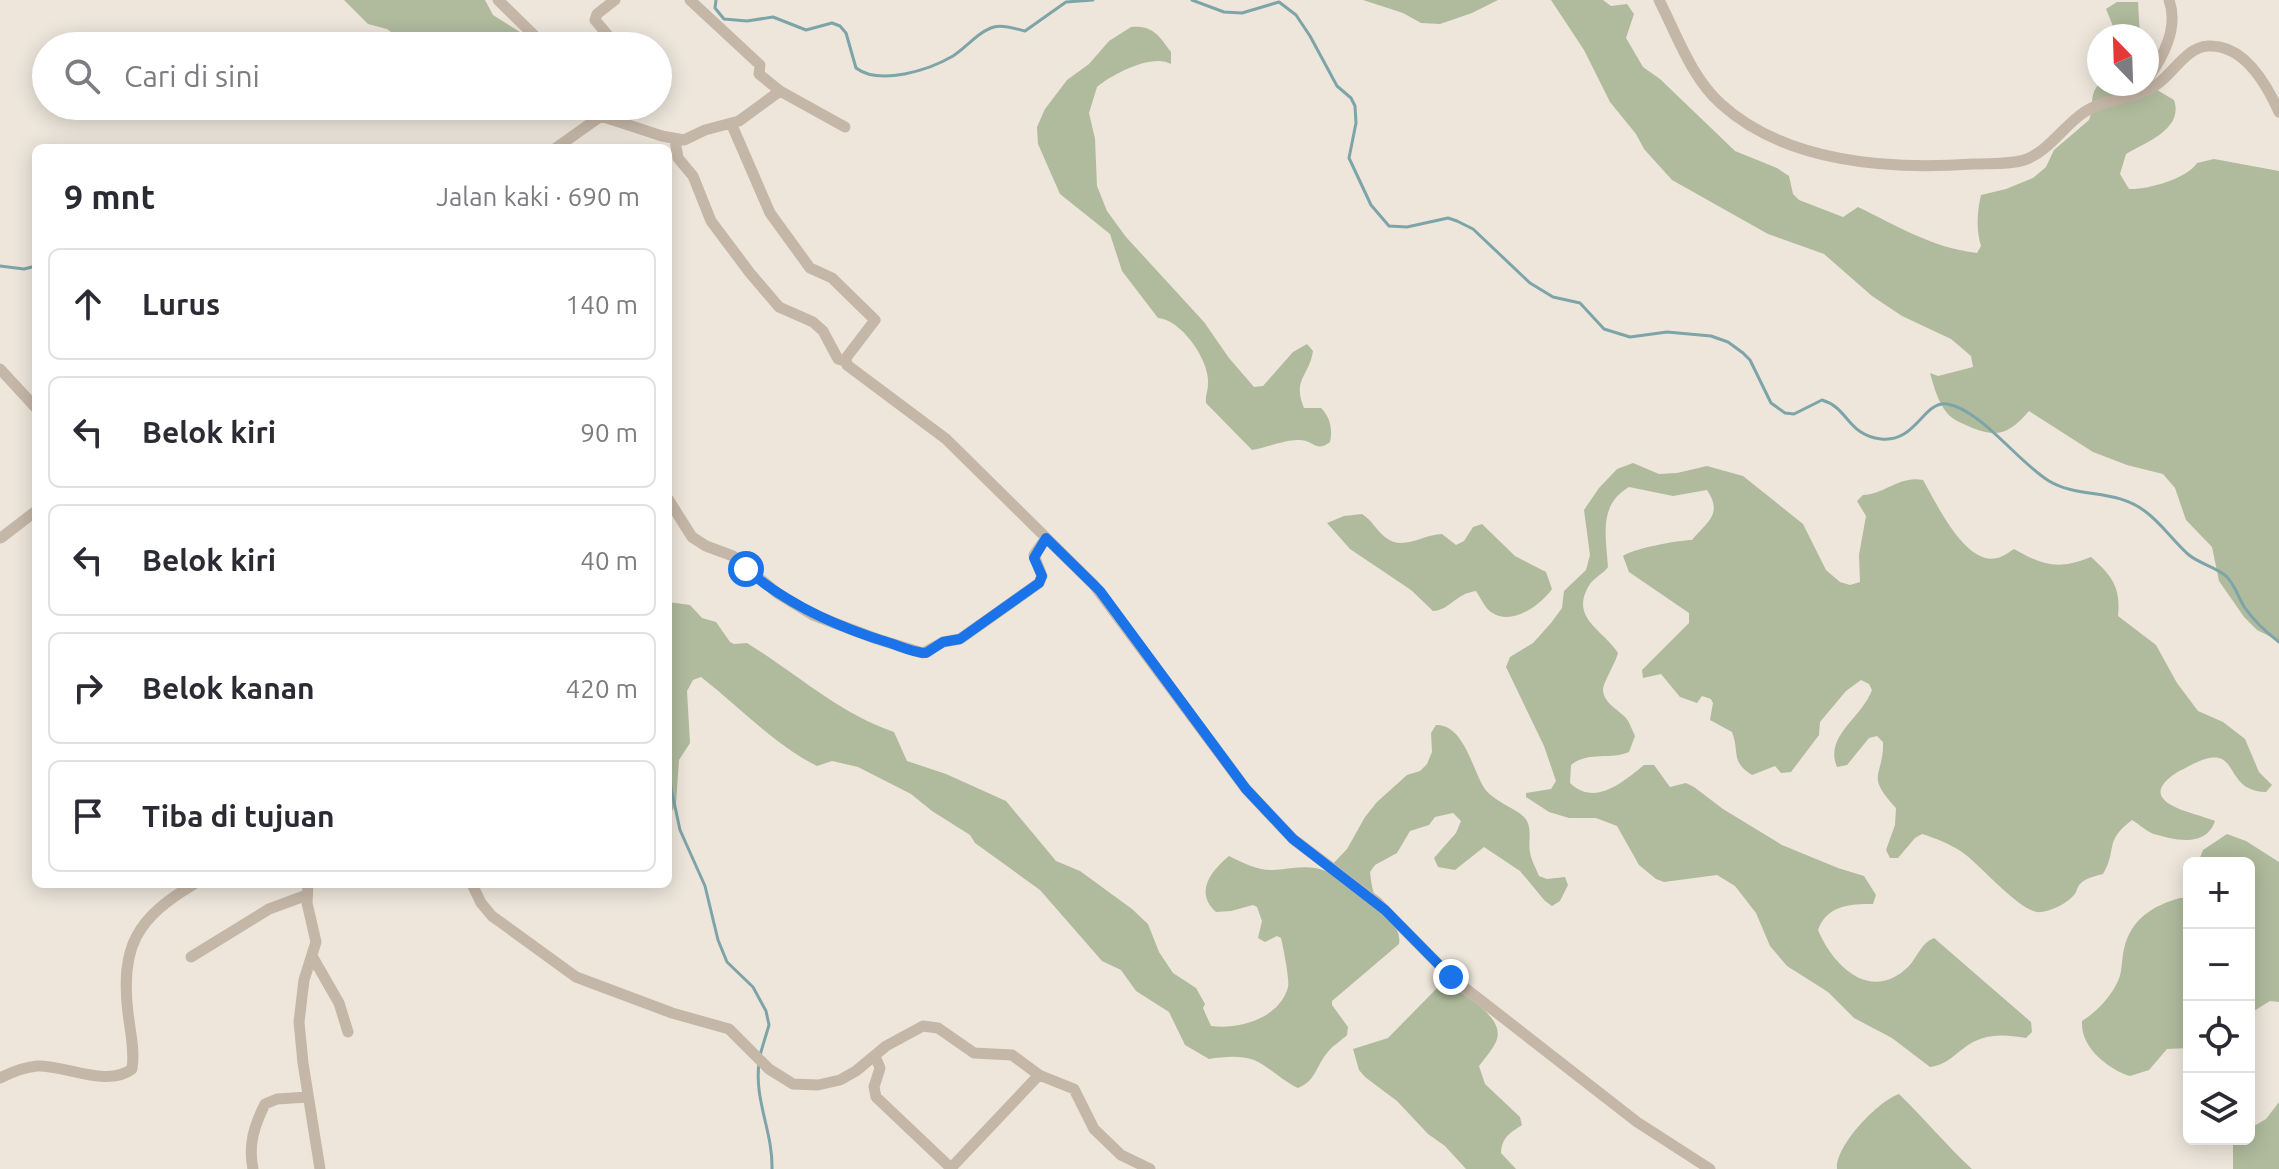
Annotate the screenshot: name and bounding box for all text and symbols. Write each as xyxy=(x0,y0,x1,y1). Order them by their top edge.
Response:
north arrow xyxy=(2087,24,2159,96)
search box xyxy=(32,32,672,120)
icon: search xyxy=(60,54,104,98)
text: Cari di sini xyxy=(124,59,260,93)
text: 9 mnt xyxy=(64,177,155,215)
text: Jalan kaki · 690 m xyxy=(436,182,640,211)
icon: ahead xyxy=(66,282,110,326)
text: Lurus xyxy=(142,287,220,321)
text: 140 m xyxy=(566,290,638,319)
icon: left xyxy=(66,410,110,454)
text: Belok kiri xyxy=(142,415,276,449)
text: 90 m xyxy=(580,418,638,447)
icon: left xyxy=(66,538,110,582)
text: Belok kiri xyxy=(142,543,276,577)
text: 40 m xyxy=(580,546,638,575)
route start xyxy=(728,551,764,587)
icon: right xyxy=(66,666,110,710)
text: Belok kanan xyxy=(142,671,315,705)
text: 420 m xyxy=(566,674,638,703)
icon: arrive xyxy=(66,794,110,838)
text: Tiba di tujuan xyxy=(142,799,335,833)
map controls xyxy=(2183,857,2255,1145)
button: + xyxy=(2183,857,2255,929)
button: − xyxy=(2183,929,2255,1001)
route end xyxy=(1433,959,1469,995)
button: locate xyxy=(2183,1001,2255,1073)
button: layers xyxy=(2183,1073,2255,1145)

